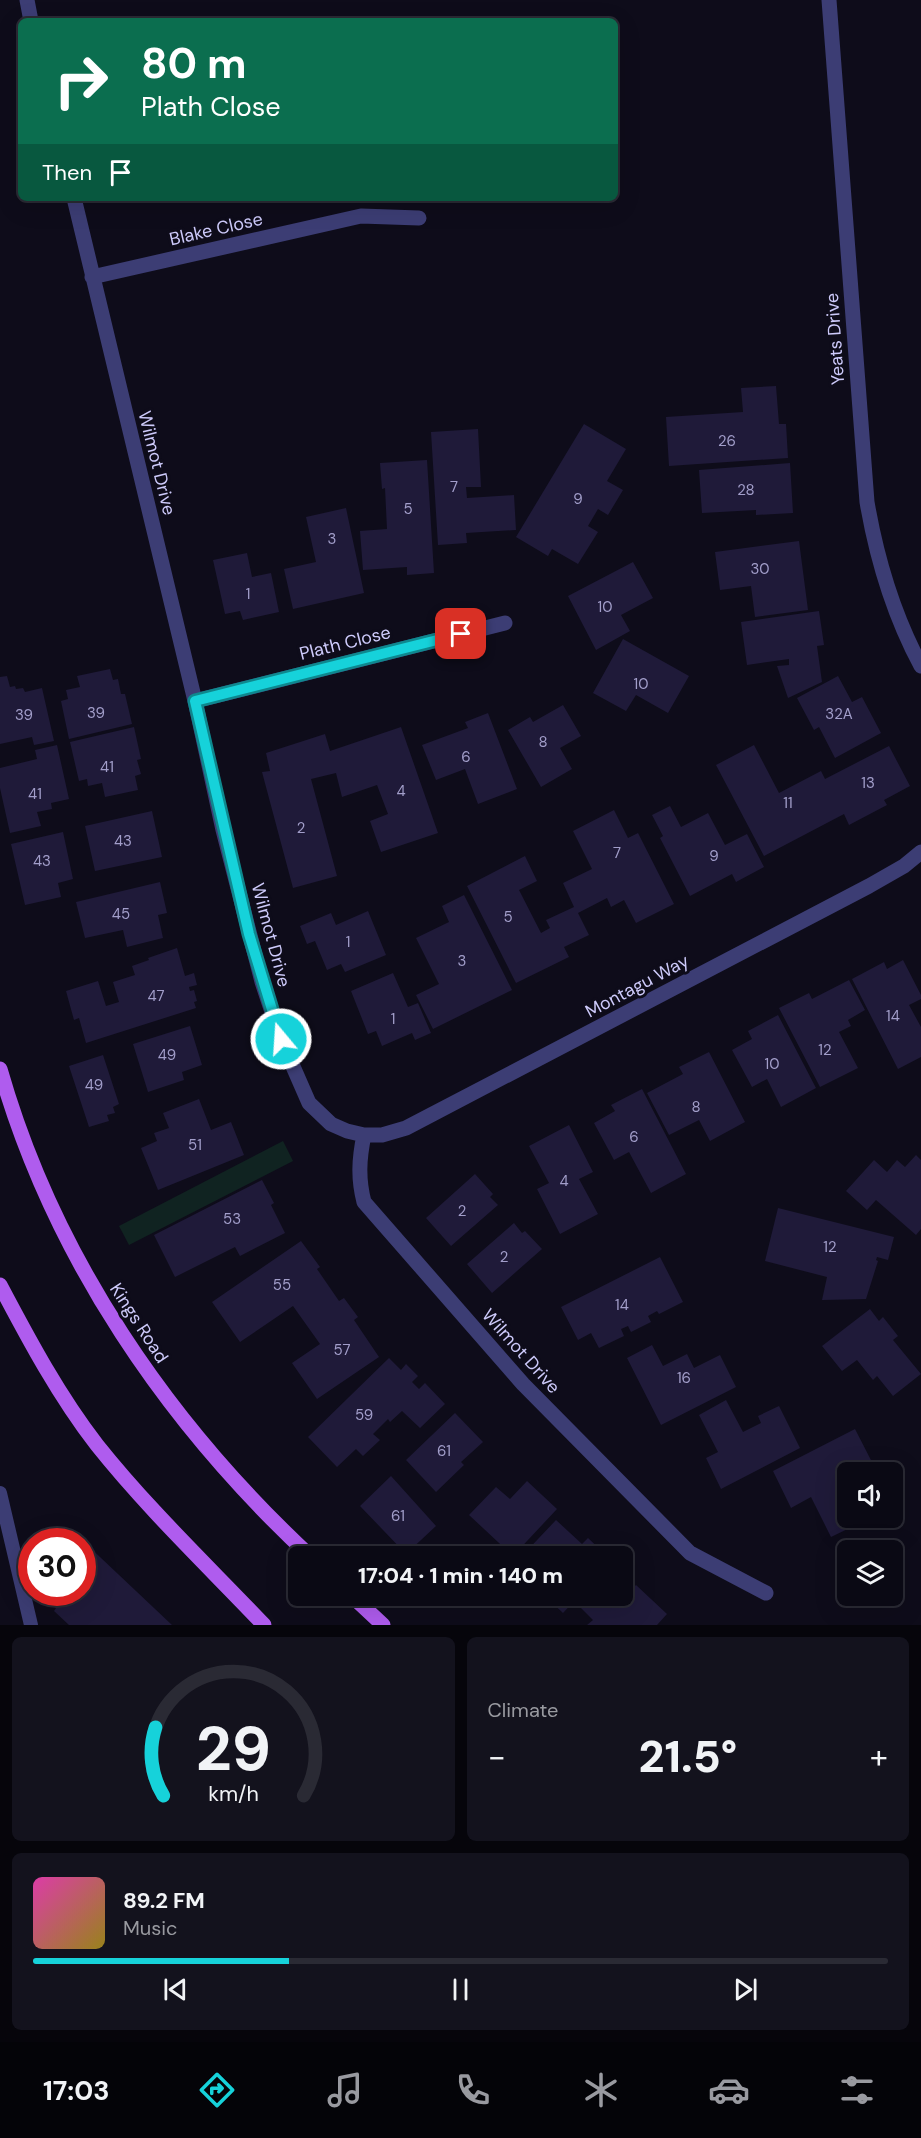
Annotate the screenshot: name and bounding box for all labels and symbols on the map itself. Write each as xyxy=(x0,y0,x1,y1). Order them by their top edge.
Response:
street label: Blake Close xyxy=(167,207,265,251)
street label: Yeats Drive xyxy=(820,292,850,386)
street label: Wilmot Drive xyxy=(132,408,182,518)
house number: 26 xyxy=(718,431,736,451)
house number: 7 xyxy=(450,477,458,497)
house number: 28 xyxy=(737,480,755,500)
house number: 9 xyxy=(573,489,583,509)
house number: 5 xyxy=(403,499,413,519)
house number: 3 xyxy=(328,529,336,549)
house number: 30 xyxy=(750,559,770,579)
house number: 1 xyxy=(246,584,250,604)
house number: 10 xyxy=(598,597,612,617)
pin xyxy=(435,608,486,659)
street label: Plath Close xyxy=(297,620,393,666)
house number: 10 xyxy=(634,674,648,694)
house number: 39 xyxy=(87,703,105,723)
house number: 32A xyxy=(825,704,853,724)
house number: 39 xyxy=(15,705,33,725)
house number: 8 xyxy=(538,732,548,752)
house number: 6 xyxy=(461,747,471,767)
house number: 41 xyxy=(100,757,114,777)
house number: 13 xyxy=(861,773,875,793)
house number: 4 xyxy=(396,781,406,801)
house number: 41 xyxy=(28,784,42,804)
house number: 11 xyxy=(783,793,793,813)
house number: 2 xyxy=(297,818,305,838)
house number: 43 xyxy=(114,831,132,851)
house number: 7 xyxy=(613,843,621,863)
house number: 9 xyxy=(709,846,719,866)
house number: 43 xyxy=(33,851,51,871)
street label: Wilmot Drive xyxy=(246,880,296,990)
house number: 45 xyxy=(112,904,130,924)
house number: 5 xyxy=(503,907,513,927)
house number: 1 xyxy=(346,932,350,952)
street label: Montagu Way xyxy=(581,949,693,1023)
house number: 3 xyxy=(458,951,466,971)
house number: 47 xyxy=(147,986,165,1006)
house number: 14 xyxy=(886,1006,900,1026)
position arrow xyxy=(249,1007,313,1071)
house number: 1 xyxy=(391,1009,395,1029)
house number: 12 xyxy=(818,1040,832,1060)
house number: 49 xyxy=(158,1045,176,1065)
house number: 10 xyxy=(765,1054,779,1074)
house number: 49 xyxy=(85,1075,103,1095)
house number: 8 xyxy=(691,1097,701,1117)
house number: 6 xyxy=(629,1127,639,1147)
house number: 51 xyxy=(188,1135,202,1155)
house number: 4 xyxy=(559,1171,569,1191)
house number: 2 xyxy=(458,1201,466,1221)
house number: 53 xyxy=(223,1209,241,1229)
house number: 12 xyxy=(823,1237,837,1257)
house number: 2 xyxy=(500,1247,508,1267)
house number: 55 xyxy=(273,1275,291,1295)
street label: Kings Road xyxy=(104,1278,174,1368)
house number: 14 xyxy=(615,1295,629,1315)
street label: Wilmot Drive xyxy=(476,1303,566,1399)
house number: 57 xyxy=(334,1340,350,1360)
house number: 16 xyxy=(677,1368,691,1388)
house number: 59 xyxy=(355,1405,373,1425)
house number: 61 xyxy=(437,1441,451,1461)
house number: 61 xyxy=(391,1506,405,1526)
speed limit sign: 30 xyxy=(18,1528,96,1606)

